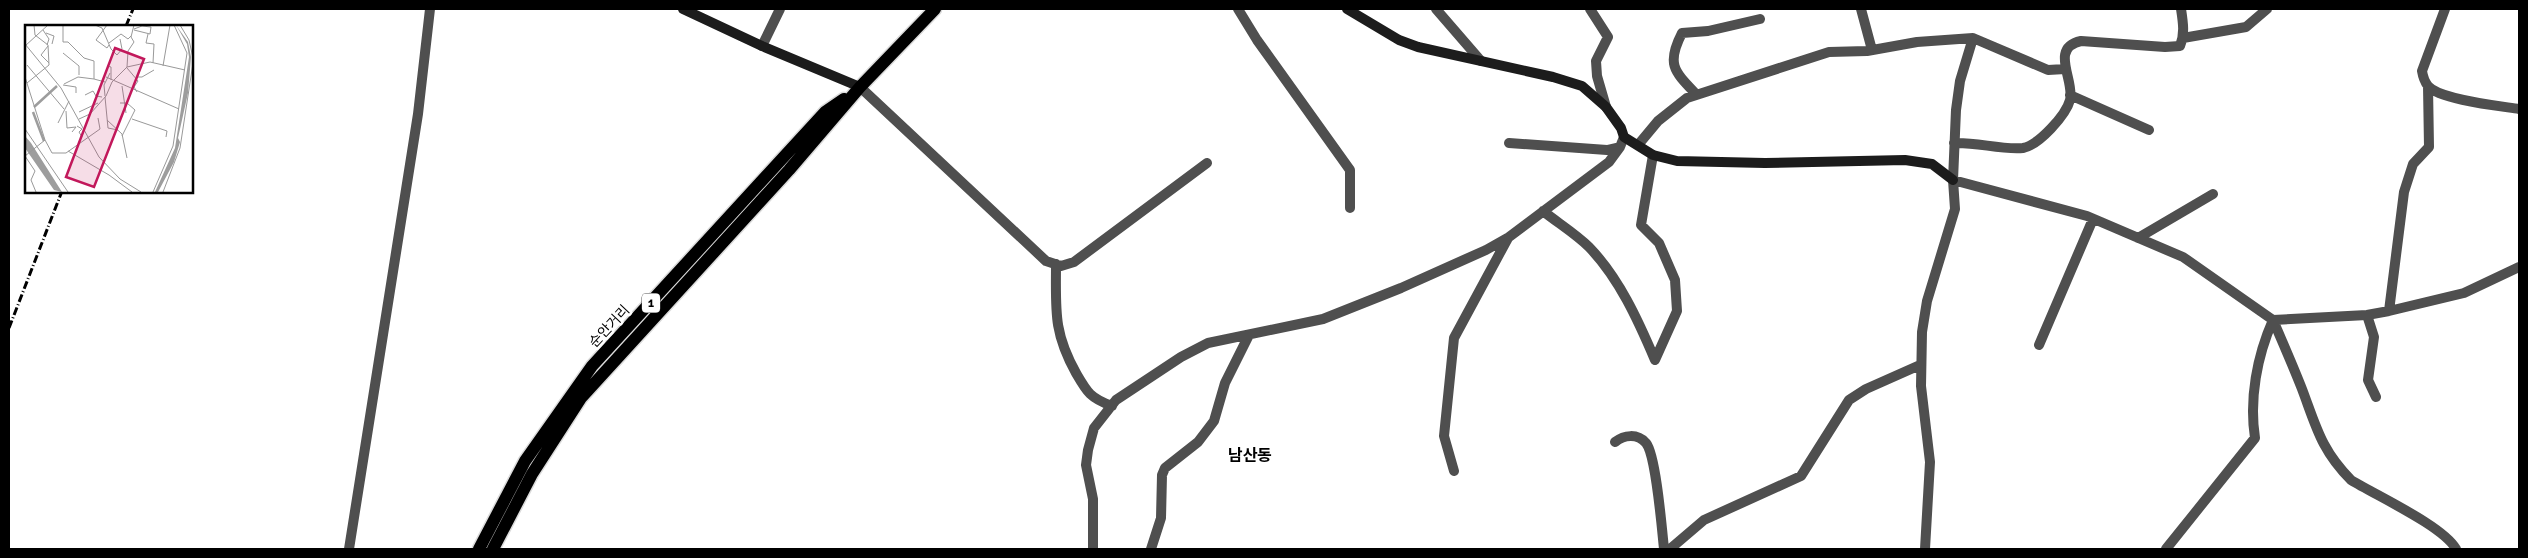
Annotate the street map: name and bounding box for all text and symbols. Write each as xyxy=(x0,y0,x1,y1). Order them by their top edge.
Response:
inset map xyxy=(25,25,192,192)
road number: 1 xyxy=(642,294,660,312)
street label: 순안거리 xyxy=(586,302,633,351)
district label: 남산동 xyxy=(1228,446,1272,466)

